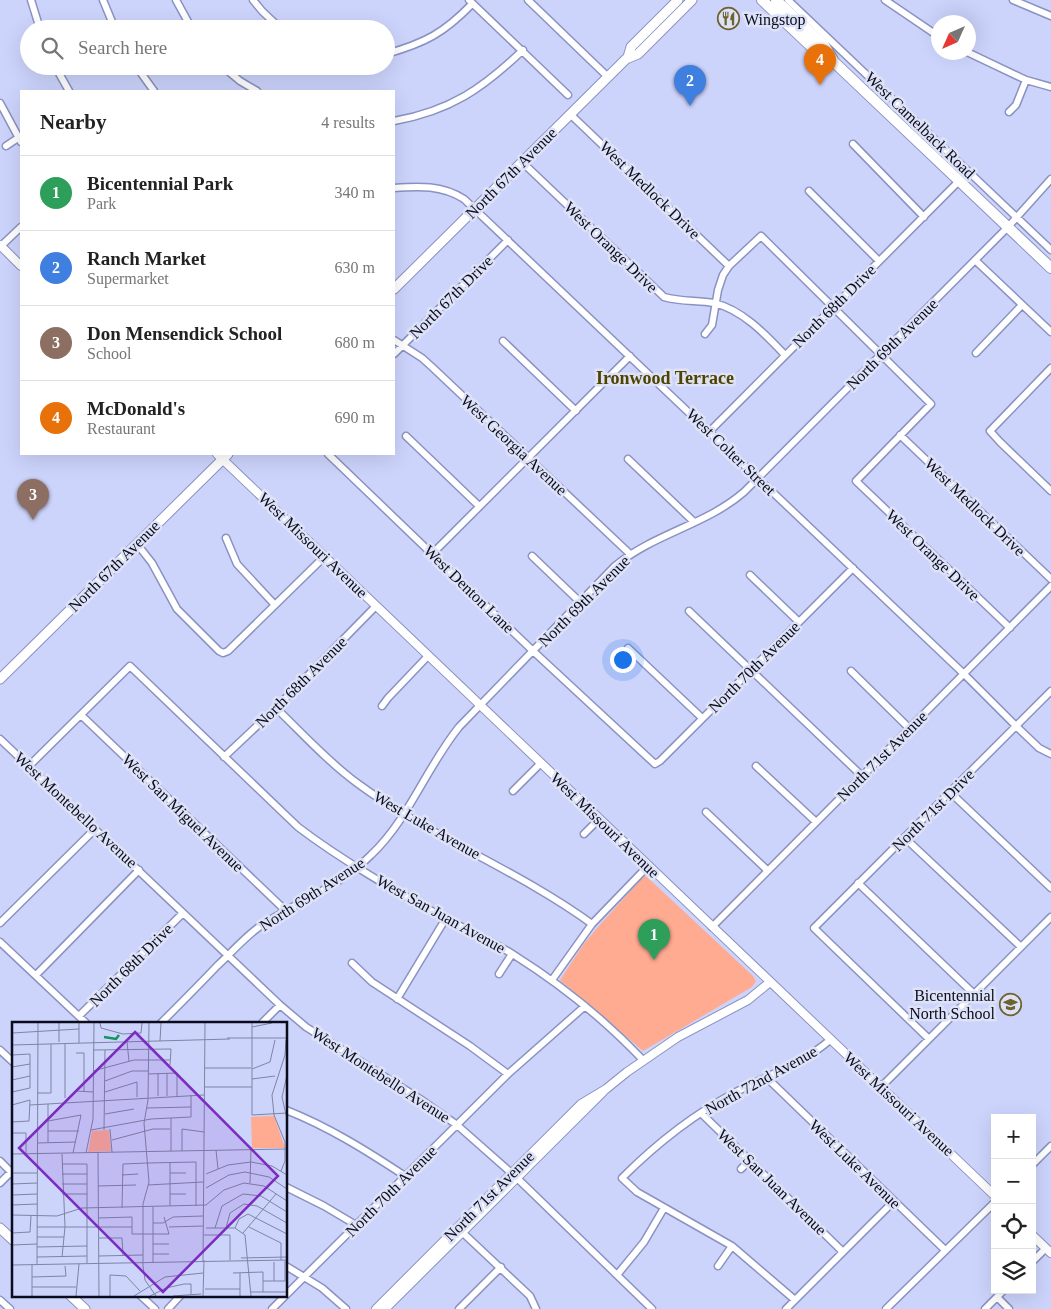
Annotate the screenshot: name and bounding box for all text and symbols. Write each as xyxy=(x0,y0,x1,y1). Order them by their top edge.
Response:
restaurant icon: Wingstop xyxy=(716,7,740,31)
place label: Wingstop xyxy=(744,11,806,29)
north arrow xyxy=(931,15,976,60)
search box xyxy=(20,20,395,75)
icon: search xyxy=(38,34,66,62)
text: Search here xyxy=(78,37,167,58)
pin: 4 xyxy=(804,44,836,85)
pin: 2 xyxy=(674,65,706,106)
street label: West Camelback Road xyxy=(862,68,978,182)
text: Nearby xyxy=(40,110,107,134)
text: 4 results xyxy=(321,114,375,131)
street label: North 67th Avenue xyxy=(462,124,560,222)
street label: West Medlock Drive xyxy=(596,138,704,242)
text: Bicentennial Park xyxy=(87,173,233,194)
text: 1 xyxy=(52,184,60,201)
text: 340 m xyxy=(335,184,375,201)
text: Park xyxy=(87,195,116,212)
street label: West Orange Drive xyxy=(560,198,661,297)
text: Ranch Market xyxy=(87,248,206,269)
street label: North 67th Drive xyxy=(406,252,496,342)
text: 2 xyxy=(52,259,60,276)
text: 630 m xyxy=(335,259,375,276)
street label: North 68th Drive xyxy=(789,261,879,351)
text: Supermarket xyxy=(87,270,169,287)
street label: North 69th Avenue xyxy=(843,295,941,393)
text: Don Mensendick School xyxy=(87,323,282,344)
text: 3 xyxy=(52,334,60,351)
text: 680 m xyxy=(335,334,375,351)
text: School xyxy=(87,345,131,362)
district label: Ironwood Terrace xyxy=(596,368,734,388)
street label: West Georgia Avenue xyxy=(457,392,570,499)
text: McDonald's xyxy=(87,398,185,419)
street label: West Colter Street xyxy=(683,405,779,499)
text: 4 xyxy=(52,409,60,426)
text: 690 m xyxy=(335,409,375,426)
text: Restaurant xyxy=(87,420,155,437)
street label: West Medlock Drive xyxy=(921,455,1029,559)
pin: 3 xyxy=(17,479,49,520)
street label: West Missouri Avenue xyxy=(255,489,371,601)
street label: West Orange Drive xyxy=(882,506,983,605)
street label: North 67th Avenue xyxy=(65,517,163,615)
street label: West Denton Lane xyxy=(420,542,518,636)
street label: North 69th Avenue xyxy=(535,552,633,650)
street label: North 70th Avenue xyxy=(705,618,803,716)
street label: North 68th Avenue xyxy=(252,633,350,731)
your location xyxy=(610,647,636,673)
street label: North 71st Avenue xyxy=(834,708,930,804)
street label: West Montebello Avenue xyxy=(11,749,141,871)
street label: West San Miguel Avenue xyxy=(118,751,247,876)
street label: North 71st Drive xyxy=(889,766,977,854)
street label: West Missouri Avenue xyxy=(547,769,663,881)
street label: West Luke Avenue xyxy=(371,788,483,862)
street label: North 69th Avenue xyxy=(256,854,368,934)
street label: West San Juan Avenue xyxy=(374,872,508,956)
pin: 1 xyxy=(638,919,670,960)
street label: North 68th Drive xyxy=(86,920,176,1010)
place label: Bicentennial North School xyxy=(909,987,996,1022)
school or university icon: Bicentennial North School xyxy=(999,992,1023,1016)
inset map xyxy=(12,1022,288,1296)
street label: West Montebello Avenue xyxy=(309,1024,453,1126)
street label: North 72nd Avenue xyxy=(702,1042,820,1118)
street label: West Missouri Avenue xyxy=(840,1049,958,1159)
map controls xyxy=(991,1114,1036,1294)
button: + xyxy=(991,1114,1036,1159)
street label: West Luke Avenue xyxy=(806,1116,904,1212)
street label: West San Juan Avenue xyxy=(714,1126,830,1238)
street label: North 70th Avenue xyxy=(342,1142,440,1240)
street label: North 71st Avenue xyxy=(441,1148,537,1244)
button: − xyxy=(991,1159,1036,1204)
button: locate xyxy=(991,1204,1036,1249)
button: layers xyxy=(991,1249,1036,1294)

